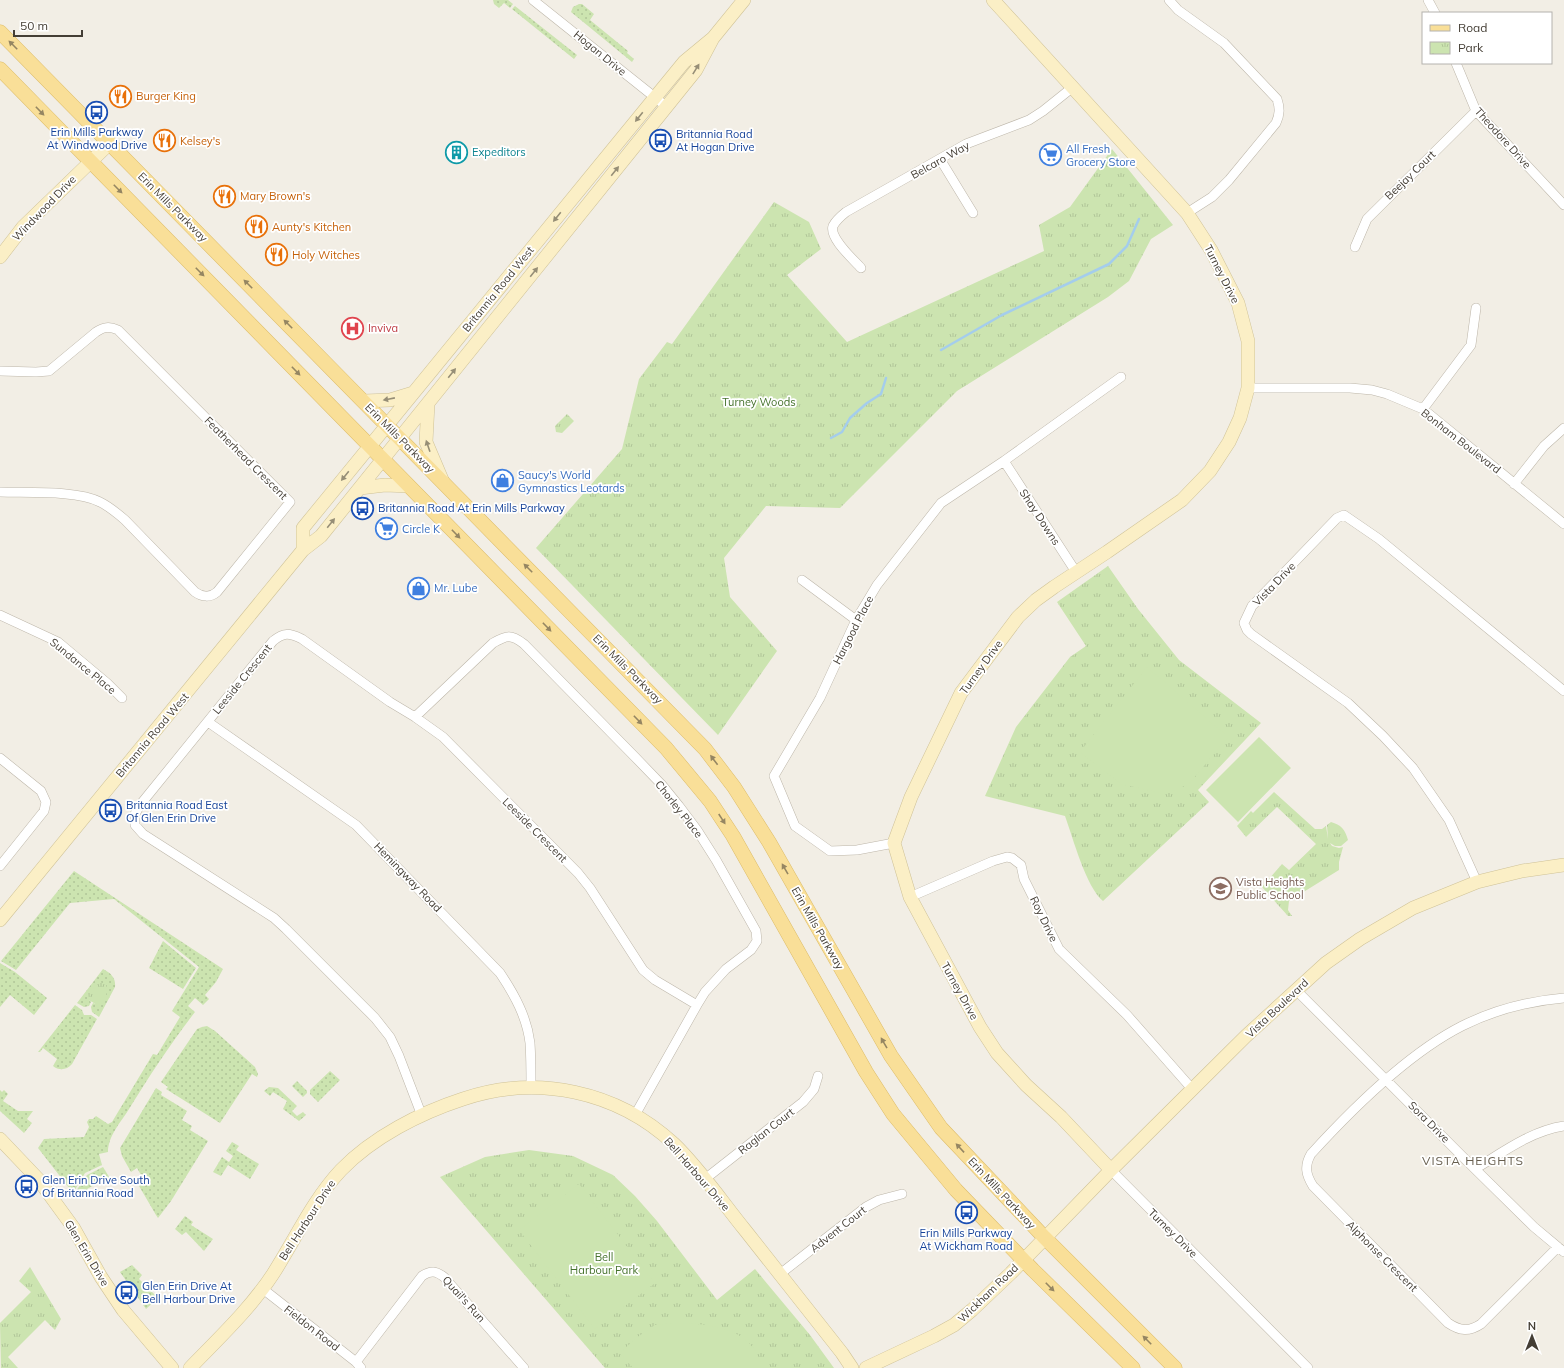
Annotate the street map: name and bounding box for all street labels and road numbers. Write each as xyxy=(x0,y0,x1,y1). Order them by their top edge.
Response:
street label: Hogan Drive xyxy=(571,27,629,79)
street label: Theodore Drive xyxy=(1472,104,1534,172)
street label: Belcaro Way xyxy=(908,138,972,182)
street label: Beejay Court xyxy=(1382,147,1438,203)
street label: Erin Mills Parkway xyxy=(135,169,211,245)
street label: Windwood Drive xyxy=(9,172,79,244)
street label: Turney Drive xyxy=(1201,242,1243,306)
street label: Britannia Road West xyxy=(459,243,537,335)
street label: Erin Mills Parkway xyxy=(362,400,438,476)
street label: Bonham Boulevard xyxy=(1418,406,1504,476)
street label: Featherhead Crescent xyxy=(202,414,291,503)
street label: Shay Downs xyxy=(1017,486,1063,548)
street label: Vista Drive xyxy=(1250,559,1298,609)
street label: Hargood Place xyxy=(830,593,876,667)
street label: Erin Mills Parkway xyxy=(590,631,666,707)
street label: Sundance Place xyxy=(47,635,119,697)
street label: Turney Drive xyxy=(957,637,1005,697)
street label: Leeside Crescent xyxy=(210,641,275,717)
street label: Britannia Road West xyxy=(113,690,192,780)
street label: Chorley Place xyxy=(652,777,706,841)
street label: Leeside Crescent xyxy=(500,795,570,865)
street label: Hemingway Road xyxy=(371,839,445,915)
street label: Erin Mills Parkway xyxy=(789,884,847,972)
street label: Roy Drive xyxy=(1027,894,1061,944)
street label: Turney Drive xyxy=(938,960,982,1022)
street label: Vista Boulevard xyxy=(1243,975,1311,1041)
street label: Sora Drive xyxy=(1405,1098,1453,1146)
street label: Raglan Court xyxy=(735,1105,797,1157)
street label: Bell Harbour Drive xyxy=(661,1134,733,1214)
street label: Erin Mills Parkway xyxy=(965,1154,1039,1232)
street label: Bell Harbour Drive xyxy=(276,1177,338,1263)
street label: Advent Court xyxy=(807,1203,869,1255)
street label: Turney Drive xyxy=(1145,1205,1201,1261)
street label: Glen Erin Drive xyxy=(62,1217,112,1289)
street label: Alphonse Crescent xyxy=(1343,1217,1421,1295)
street label: Wickham Road xyxy=(955,1261,1021,1325)
street label: Quail's Run xyxy=(439,1273,489,1325)
street label: Fieldon Road xyxy=(281,1302,343,1354)

